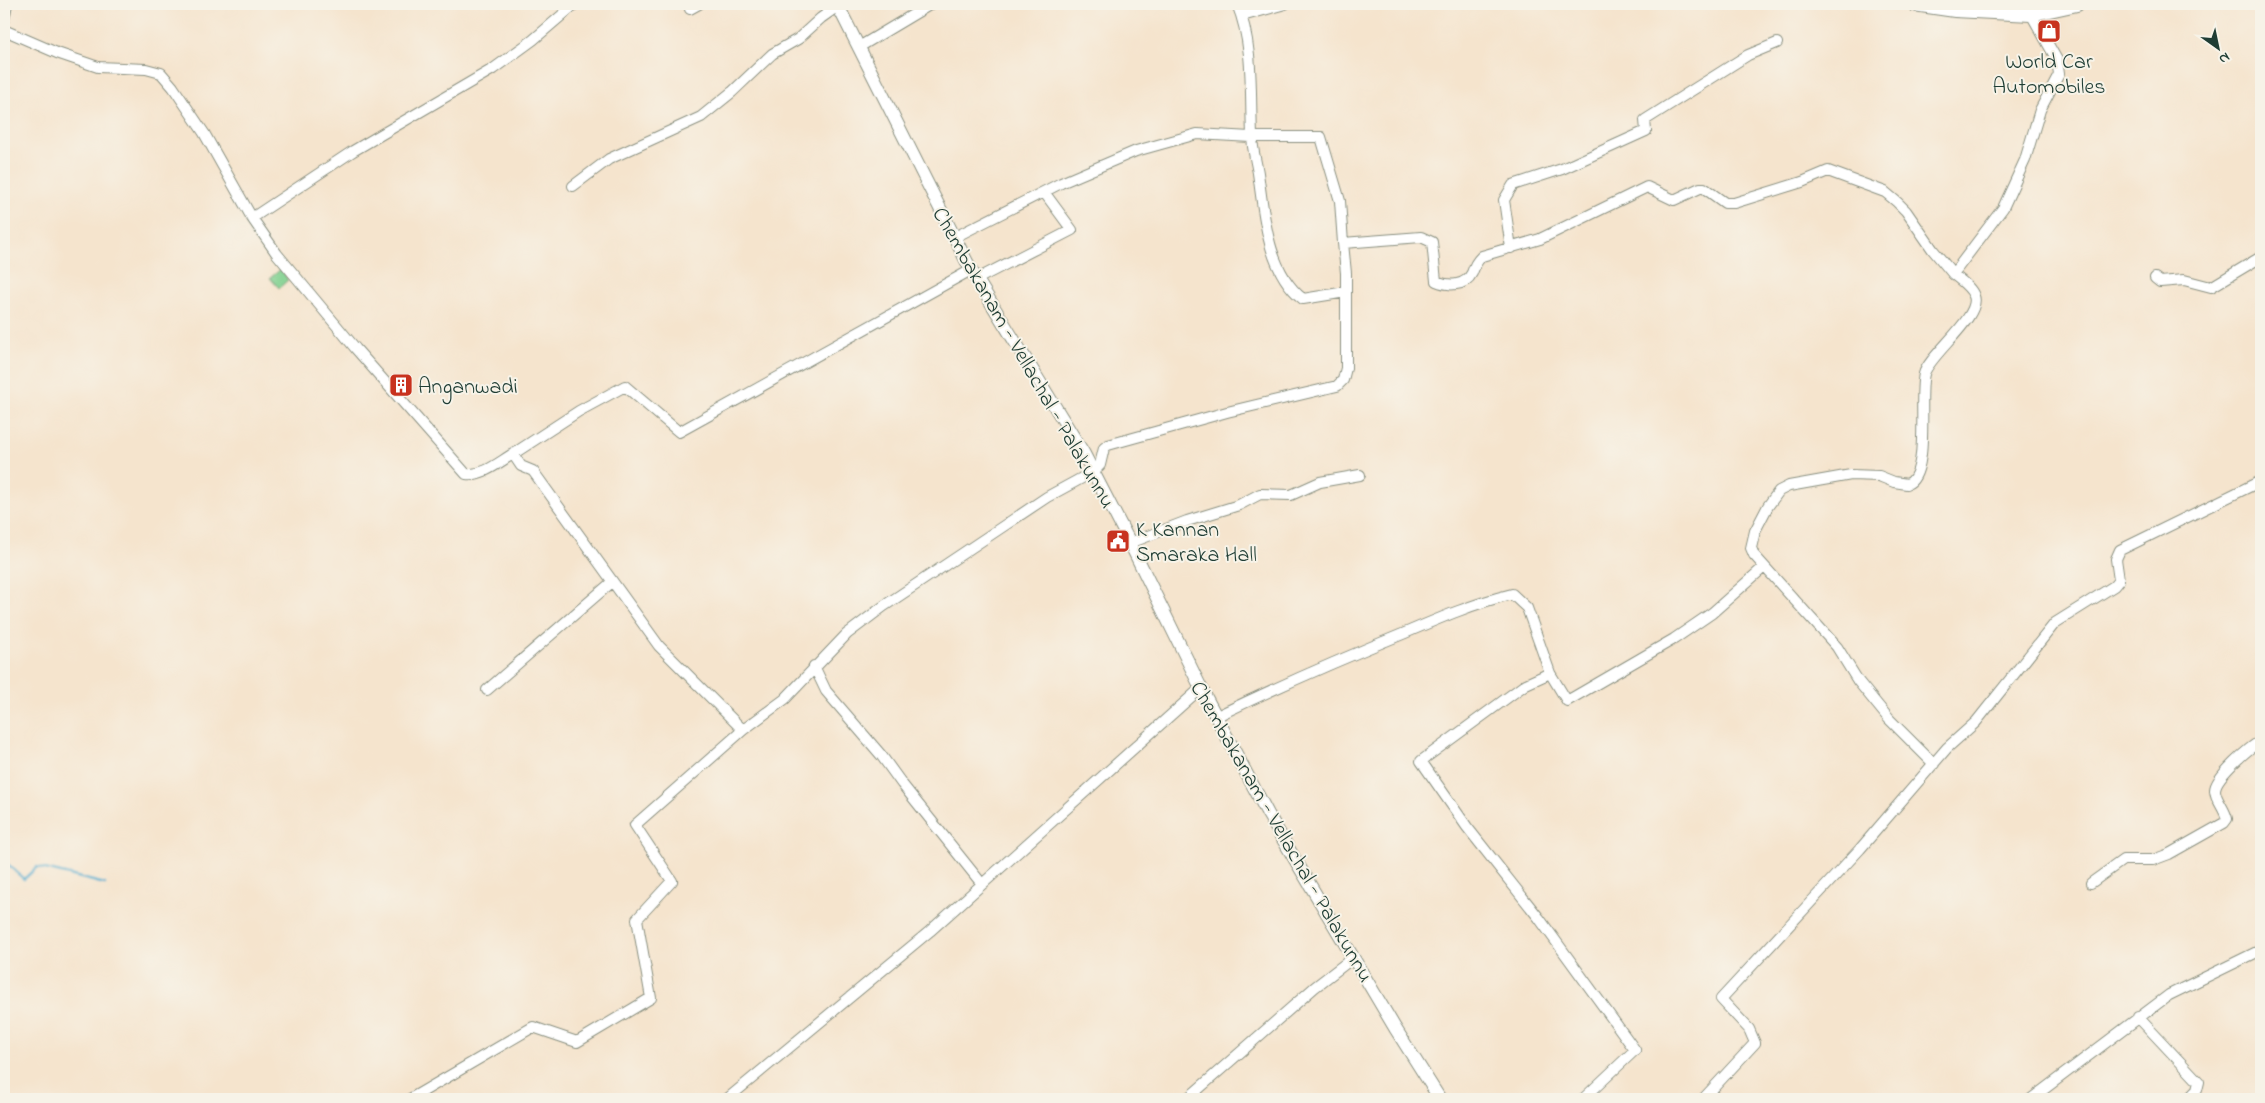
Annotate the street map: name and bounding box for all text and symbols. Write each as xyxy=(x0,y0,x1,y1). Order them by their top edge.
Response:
shop icon: World Car Automobiles xyxy=(2036,18,2062,44)
north arrow xyxy=(2192,22,2242,72)
text: N xyxy=(2215,46,2234,69)
place label: World Car Automobiles xyxy=(1992,47,2106,104)
street label: Chembakanam - Vellachal - Palakunnu xyxy=(923,202,1122,515)
building icon: Anganwadi xyxy=(388,372,414,398)
place label: Anganwadi xyxy=(418,372,518,405)
place label: K Kannan Smaraka Hall xyxy=(1136,515,1257,572)
public building icon: K Kannan Smaraka Hall xyxy=(1105,528,1131,554)
street label: Chembakanam - Vellachal - Palakunnu xyxy=(1181,676,1380,989)

